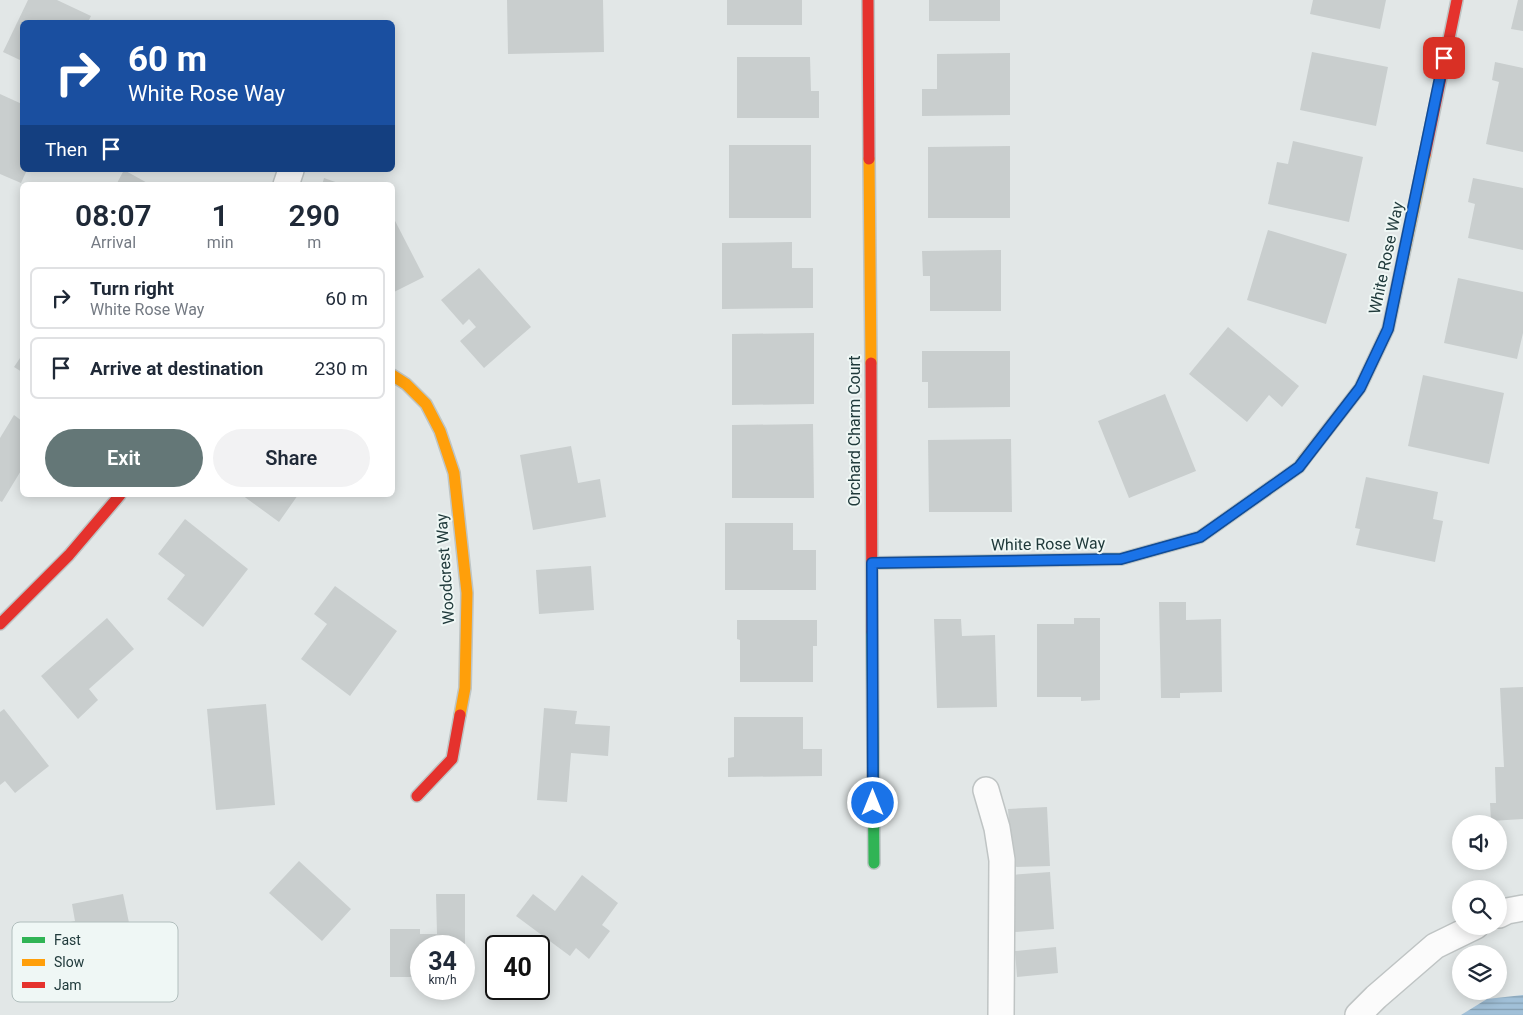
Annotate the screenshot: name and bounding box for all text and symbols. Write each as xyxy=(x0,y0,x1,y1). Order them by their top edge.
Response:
pin xyxy=(1423,37,1465,79)
text: 60 m xyxy=(128,39,207,80)
icon: right xyxy=(45,40,110,105)
icon: arrive xyxy=(1430,44,1458,72)
text: White Rose Way xyxy=(128,81,285,106)
icon: arrive xyxy=(97,135,125,163)
text: Then xyxy=(45,138,87,161)
text: 08:07 xyxy=(75,198,152,233)
text: 1 xyxy=(212,198,229,233)
text: 290 xyxy=(289,198,340,233)
street label: White Rose Way xyxy=(1365,200,1407,316)
text: Arrival xyxy=(91,233,136,252)
text: min xyxy=(207,233,234,252)
text: m xyxy=(307,233,321,252)
text: Turn right xyxy=(90,277,174,300)
icon: right xyxy=(47,284,75,312)
text: 60 m xyxy=(325,287,368,310)
text: White Rose Way xyxy=(90,300,204,319)
icon: arrive xyxy=(47,354,75,382)
street label: Orchard Charm Court xyxy=(845,355,864,507)
text: Arrive at destination xyxy=(90,357,263,380)
text: 230 m xyxy=(315,357,368,380)
button: Exit xyxy=(45,429,203,487)
button: Share xyxy=(213,429,370,487)
street label: Woodcrest Way xyxy=(432,513,458,625)
street label: White Rose Way xyxy=(991,533,1106,554)
position arrow xyxy=(846,776,898,828)
map controls xyxy=(1452,815,1507,1000)
button: sound xyxy=(1452,815,1507,870)
button: search xyxy=(1452,880,1507,935)
legend xyxy=(12,922,178,1002)
text: Fast xyxy=(54,932,81,948)
speed limit sign: 40 xyxy=(485,935,550,1000)
button: layers xyxy=(1452,945,1507,1000)
text: 34 xyxy=(428,947,457,976)
text: Slow xyxy=(54,954,85,970)
text: km/h xyxy=(428,973,457,987)
text: Jam xyxy=(54,977,82,993)

